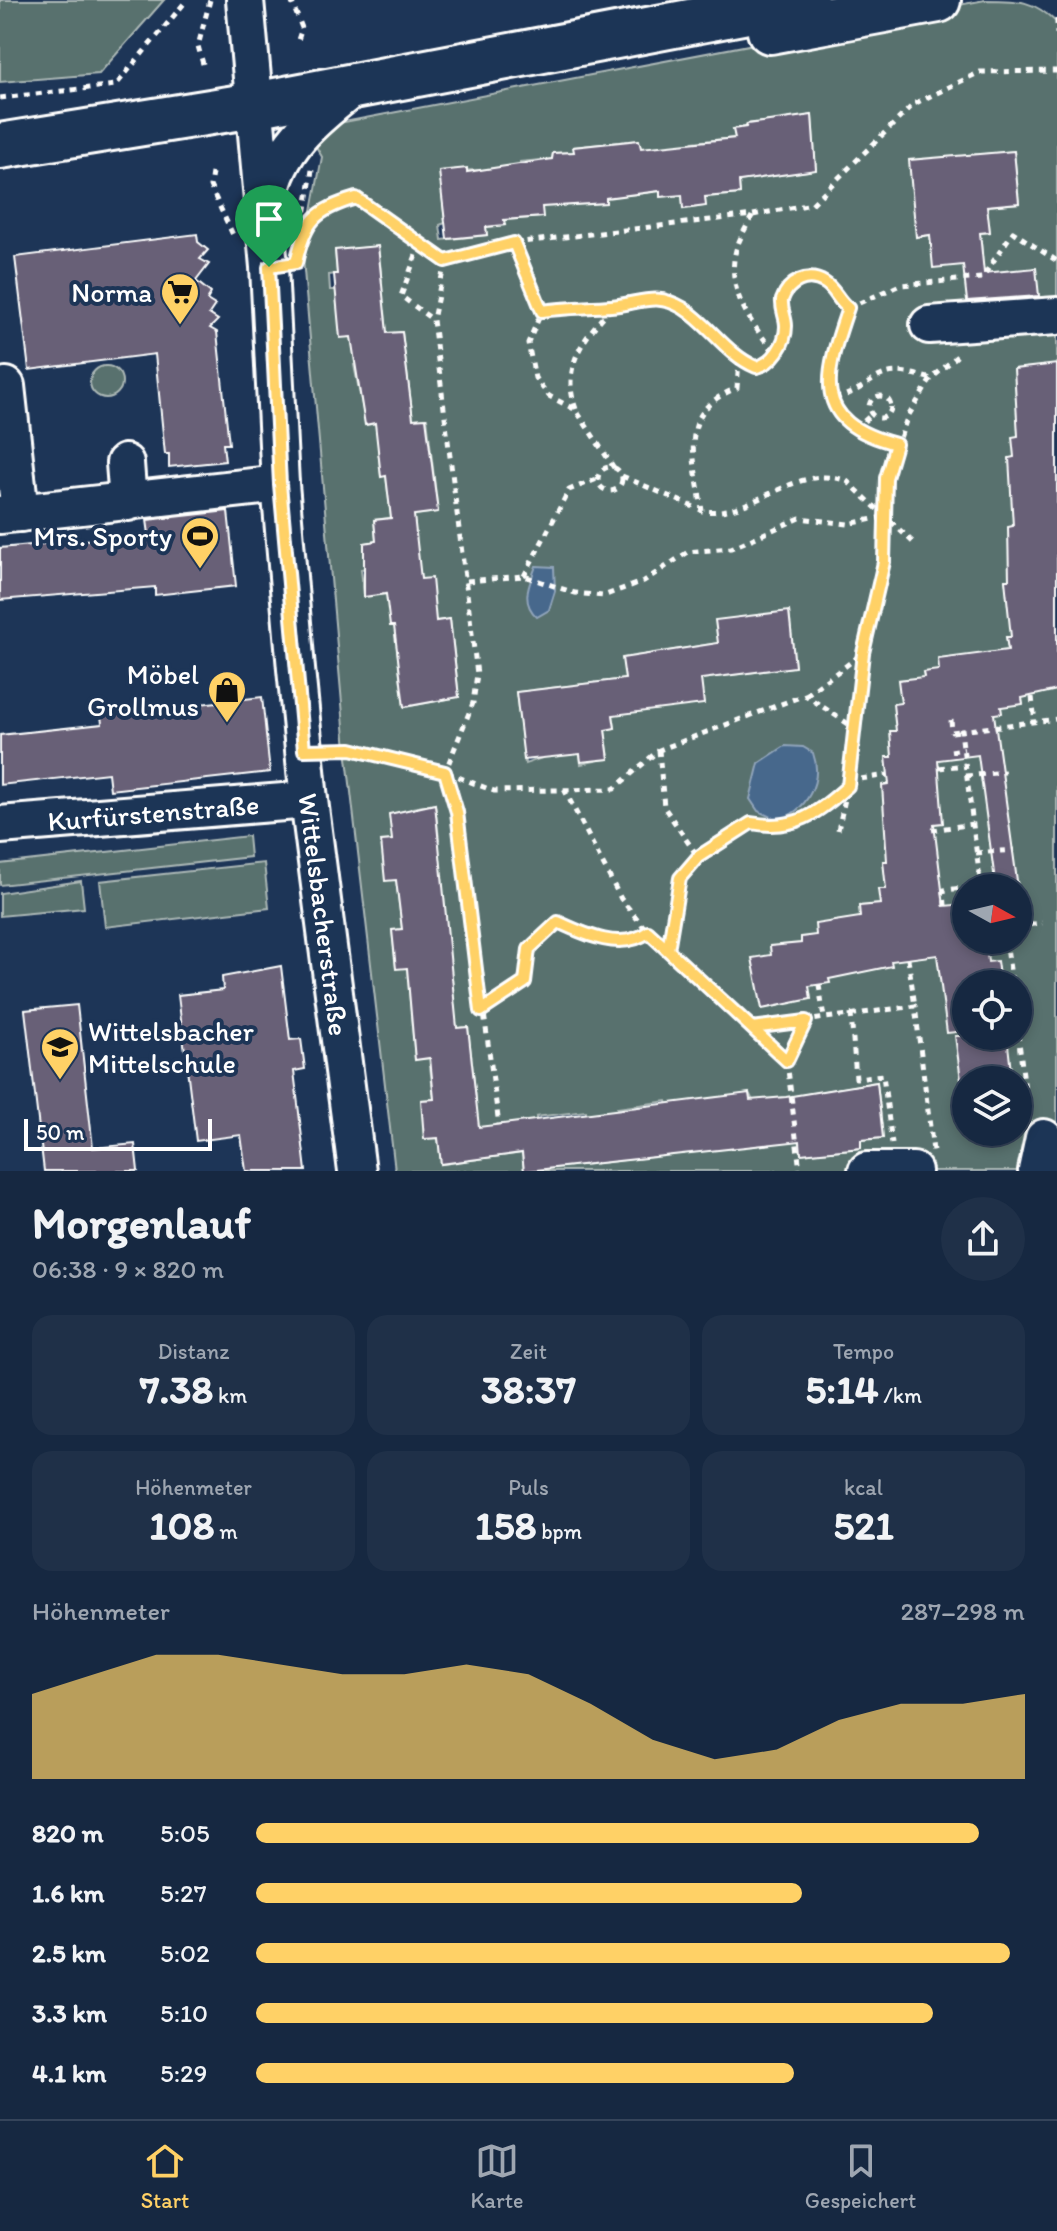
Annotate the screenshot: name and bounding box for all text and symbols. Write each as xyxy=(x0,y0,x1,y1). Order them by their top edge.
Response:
pin xyxy=(235,185,303,267)
icon: arrive xyxy=(247,197,291,241)
supermarket icon: Norma xyxy=(159,271,201,326)
place label: Norma xyxy=(71,275,152,309)
sports icon: Mrs. Sporty xyxy=(179,515,221,570)
place label: Mrs. Sporty xyxy=(34,519,172,553)
place label: Möbel Grollmus xyxy=(87,657,199,723)
shop icon: Möbel Grollmus xyxy=(206,669,248,724)
street label: Kurfürstenstraße xyxy=(46,787,261,838)
street label: Wittelsbacherstraße xyxy=(291,791,356,1038)
north arrow xyxy=(952,874,1032,954)
map controls xyxy=(952,874,1032,1146)
button: locate xyxy=(952,970,1032,1050)
place label: Wittelsbacher Mittelschule xyxy=(88,1014,254,1080)
school or university icon: Wittelsbacher Mittelschule xyxy=(39,1026,81,1081)
button: layers xyxy=(952,1066,1032,1146)
scale bar xyxy=(24,1115,212,1151)
text: 50 m xyxy=(36,1119,85,1146)
text: Morgenlauf xyxy=(32,1196,251,1249)
button: share xyxy=(941,1197,1025,1281)
text: 06:38 · 9 × 820 m xyxy=(32,1253,224,1285)
text: Distanz xyxy=(158,1338,229,1365)
text: Zeit xyxy=(510,1338,547,1365)
text: Tempo xyxy=(833,1338,894,1365)
text: 7.38 xyxy=(140,1365,213,1413)
text: 38:37 xyxy=(481,1365,576,1413)
text: 5:14 xyxy=(805,1365,879,1413)
text: km xyxy=(213,1382,247,1409)
text: /km xyxy=(879,1382,922,1409)
text: Höhenmeter xyxy=(135,1474,252,1501)
text: Puls xyxy=(508,1474,549,1501)
text: kcal xyxy=(844,1474,883,1501)
text: 108 xyxy=(149,1501,214,1549)
text: 158 xyxy=(475,1501,536,1549)
text: 521 xyxy=(833,1501,894,1549)
text: m xyxy=(214,1518,238,1545)
text: bpm xyxy=(536,1518,582,1545)
text: Höhenmeter xyxy=(32,1595,170,1627)
text: 287–298 m xyxy=(900,1595,1025,1627)
text: 820 m xyxy=(32,1817,104,1849)
text: 5:05 xyxy=(160,1817,210,1849)
text: 1.6 km xyxy=(32,1877,104,1909)
text: 5:27 xyxy=(160,1877,207,1909)
text: 2.5 km xyxy=(32,1937,106,1969)
text: 5:02 xyxy=(160,1937,210,1969)
text: 3.3 km xyxy=(32,1997,107,2029)
text: 5:10 xyxy=(160,1997,208,2029)
text: 4.1 km xyxy=(32,2057,106,2089)
text: 5:29 xyxy=(160,2057,207,2089)
tab: Start xyxy=(141,2139,189,2214)
tab: Karte xyxy=(471,2139,524,2214)
tab: Gespeichert xyxy=(805,2139,916,2214)

